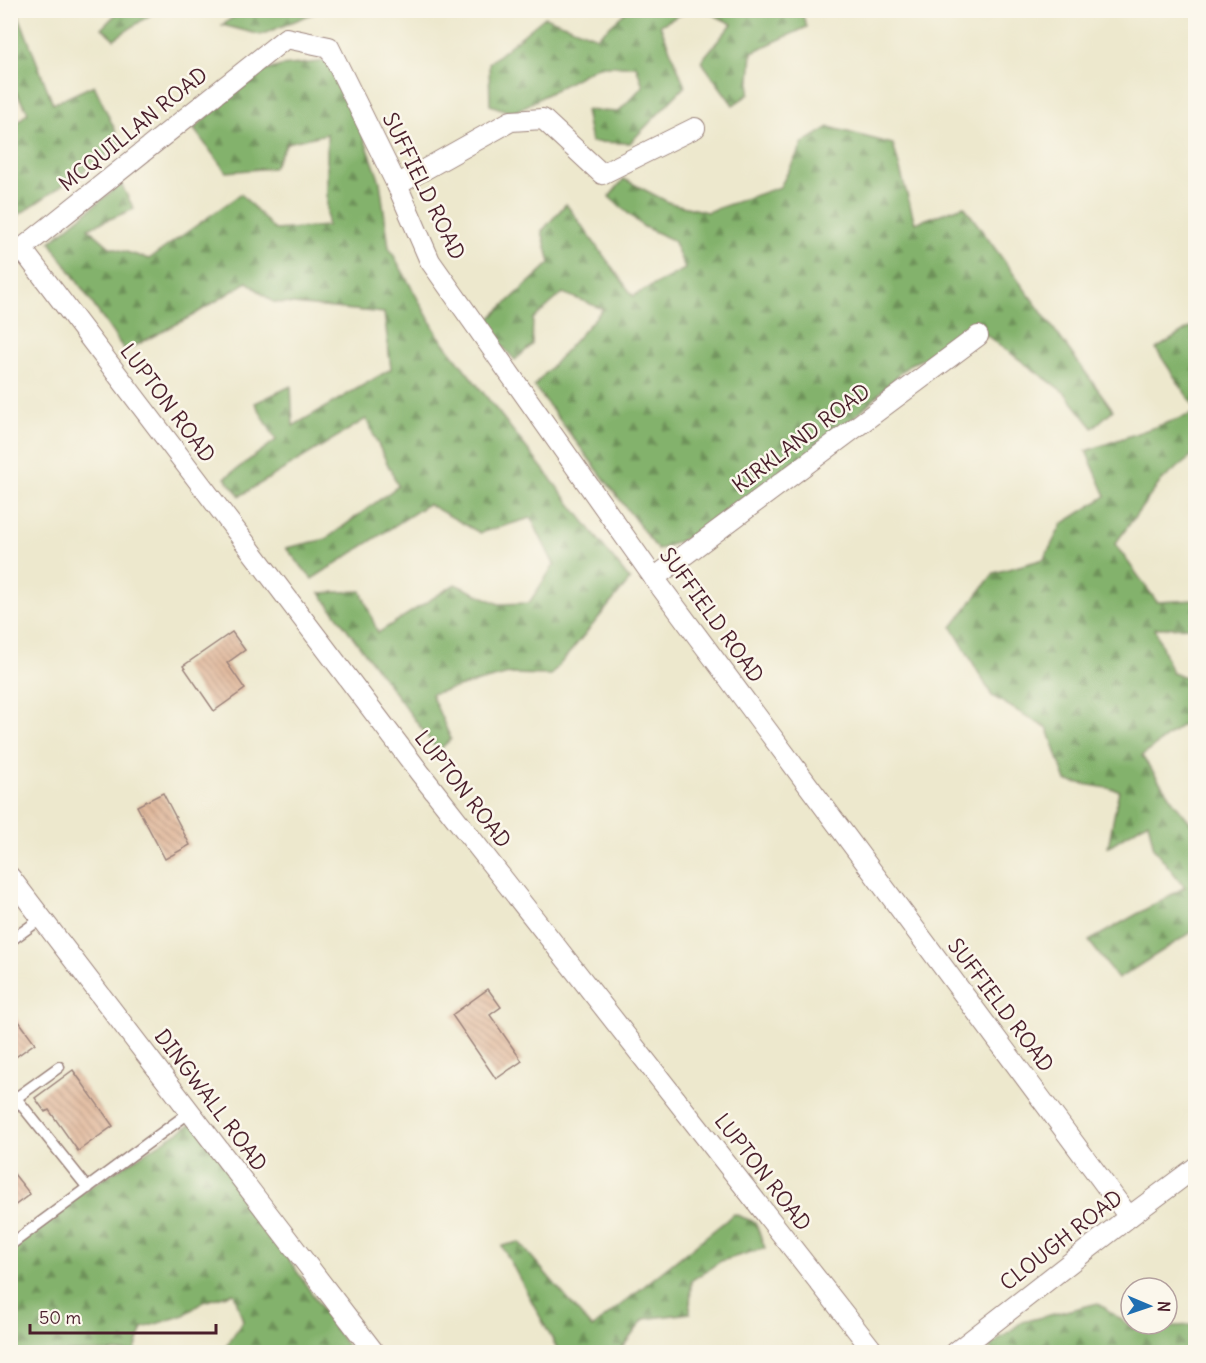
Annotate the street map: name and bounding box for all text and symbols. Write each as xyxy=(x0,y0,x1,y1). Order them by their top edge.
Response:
street label: MCQUILLAN ROAD xyxy=(53,61,213,197)
street label: SUFFIELD ROAD xyxy=(377,108,471,264)
street label: LUPTON ROAD xyxy=(115,338,221,468)
street label: KIRKLAND ROAD xyxy=(727,377,875,499)
street label: SUFFIELD ROAD xyxy=(654,542,770,688)
street label: LUPTON ROAD xyxy=(409,725,517,853)
street label: SUFFIELD ROAD xyxy=(942,933,1060,1077)
street label: DINGWALL ROAD xyxy=(149,1024,273,1176)
street label: LUPTON ROAD xyxy=(709,1108,817,1236)
street label: CLOUGH ROAD xyxy=(994,1184,1128,1296)
north arrow xyxy=(1119,1276,1179,1336)
scale bar xyxy=(30,1297,216,1335)
text: N xyxy=(1154,1301,1174,1312)
text: 50 m xyxy=(39,1306,81,1329)

